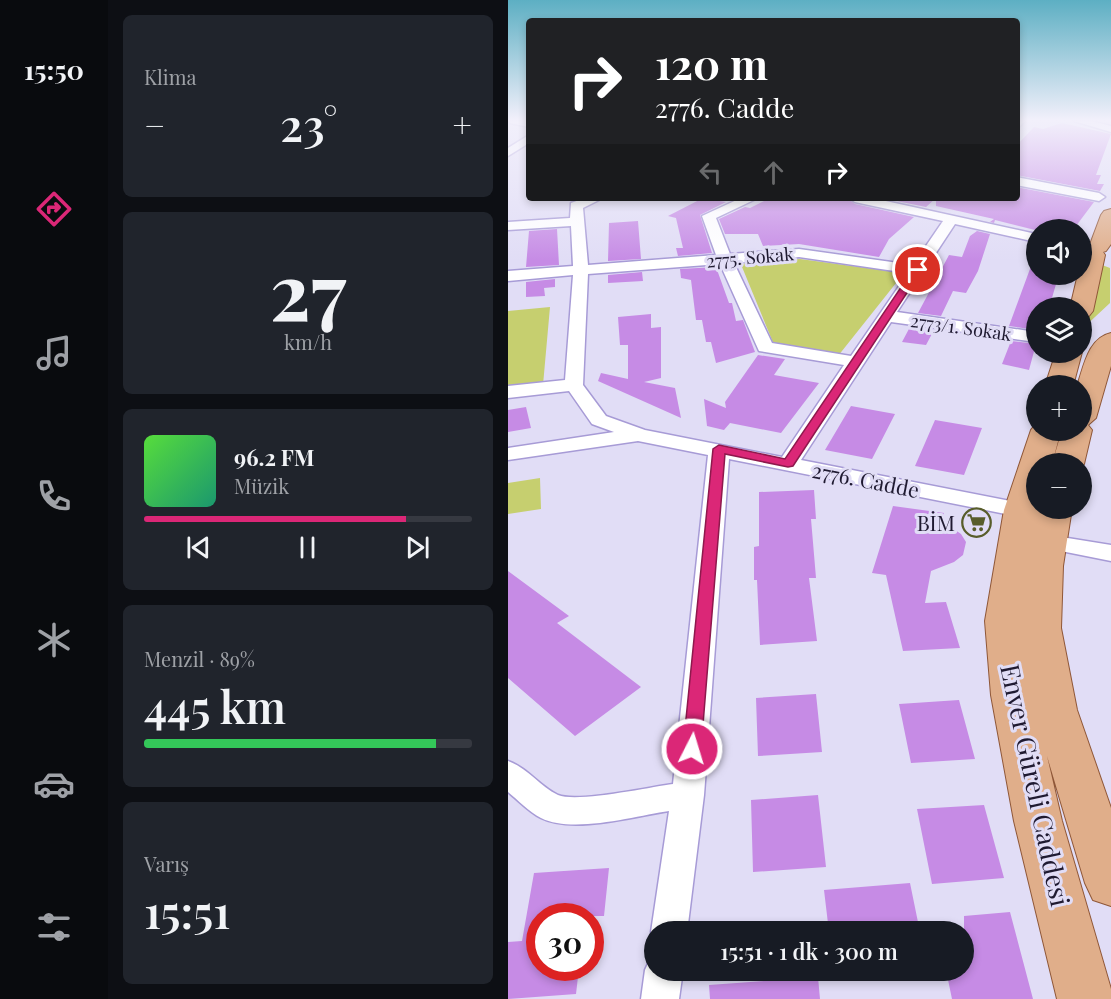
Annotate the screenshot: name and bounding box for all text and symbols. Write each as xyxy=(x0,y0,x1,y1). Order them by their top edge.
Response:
text: 120 m xyxy=(655,35,768,91)
icon: right xyxy=(556,42,634,120)
text: 15:50 xyxy=(24,51,84,87)
text: Klima xyxy=(144,63,196,90)
text: 2776. Cadde xyxy=(655,89,794,125)
text: 23° xyxy=(280,93,338,153)
text: − xyxy=(144,102,165,146)
text: + xyxy=(453,102,472,146)
icon: left xyxy=(694,156,727,189)
icon: ahead xyxy=(757,156,790,189)
icon: right xyxy=(820,156,853,189)
icon: directions xyxy=(33,188,75,230)
map controls xyxy=(1026,219,1092,519)
button: sound xyxy=(1026,219,1092,285)
text: 27 xyxy=(270,237,346,341)
street label: 2775. Sokak xyxy=(705,241,795,273)
pin xyxy=(892,244,943,295)
icon: arrive xyxy=(901,253,934,286)
button: layers xyxy=(1026,297,1092,363)
street label: 2773/1. Sokak xyxy=(909,308,1013,346)
text: km/h xyxy=(284,328,332,355)
icon: music xyxy=(33,332,75,374)
button: + xyxy=(1026,375,1092,441)
text: 96.2 FM xyxy=(234,442,314,472)
button: − xyxy=(1026,453,1092,519)
street label: 2776. Cadde xyxy=(810,455,922,503)
text: Müzik xyxy=(234,472,289,499)
icon: phone xyxy=(33,475,75,517)
supermarket icon: BİM xyxy=(960,506,992,538)
place label: BİM xyxy=(917,508,955,536)
icon: previous xyxy=(182,531,215,564)
icon: pause xyxy=(291,531,324,564)
icon: next xyxy=(401,531,434,564)
icon: climate xyxy=(33,619,75,661)
text: Menzil · 89% xyxy=(144,645,255,672)
street label: Enver Güreli Caddesi xyxy=(993,661,1079,910)
text: 445 km xyxy=(144,675,286,735)
position arrow xyxy=(660,717,724,781)
icon: car xyxy=(33,763,75,805)
text: Varış xyxy=(144,850,189,877)
text: 15:51 xyxy=(144,880,230,940)
speed limit sign: 30 xyxy=(526,903,604,981)
icon: filters xyxy=(33,906,75,948)
text: 15:51 · 1 dk · 300 m xyxy=(720,936,898,966)

